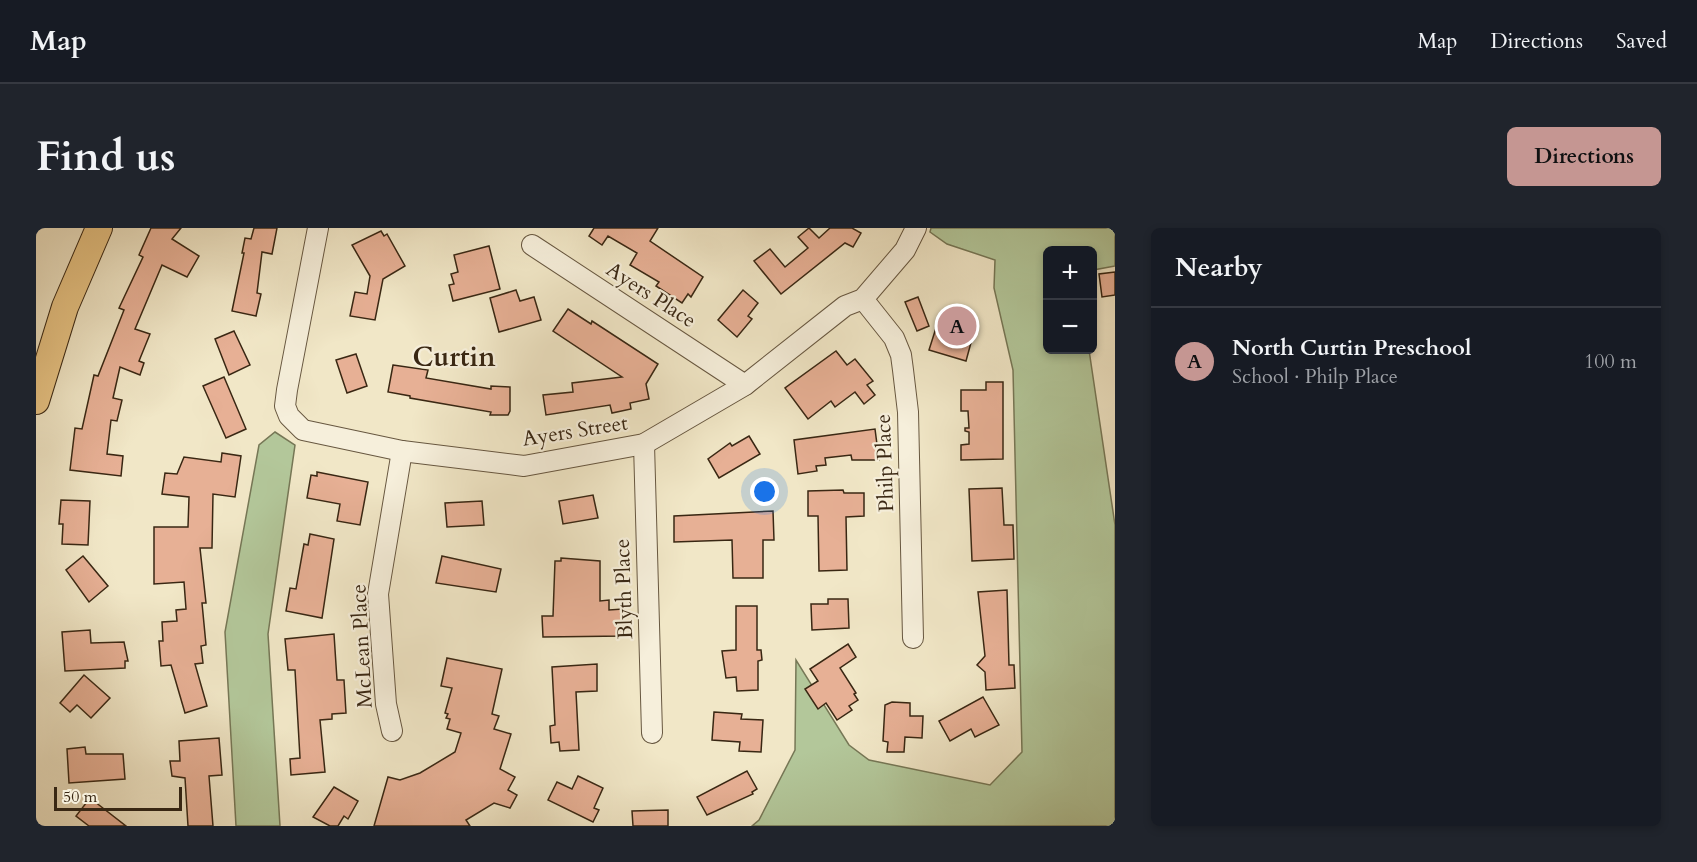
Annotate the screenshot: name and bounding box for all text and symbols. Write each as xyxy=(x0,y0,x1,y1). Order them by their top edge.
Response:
text: Map xyxy=(30,22,87,60)
text: Map xyxy=(1417,27,1457,56)
text: Directions xyxy=(1490,27,1583,56)
text: Saved xyxy=(1616,27,1667,56)
button: Directions xyxy=(1507,127,1661,186)
text: Find us xyxy=(36,128,176,185)
map controls xyxy=(1043,246,1097,354)
button: + xyxy=(1043,246,1097,300)
text: Nearby xyxy=(1175,250,1263,285)
street label: Ayers Place xyxy=(600,255,702,335)
button: − xyxy=(1043,300,1097,354)
pin: A xyxy=(938,304,976,348)
text: North Curtin Preschool xyxy=(1232,333,1471,363)
district label: Curtin xyxy=(412,339,496,376)
text: A xyxy=(1187,348,1202,375)
text: 100 m xyxy=(1584,348,1637,375)
text: School · Philp Place xyxy=(1232,363,1398,390)
street label: Ayers Street xyxy=(520,408,630,454)
street label: Philp Place xyxy=(869,414,901,512)
your location xyxy=(750,477,779,506)
street label: Blyth Place xyxy=(608,538,640,640)
street label: McLean Place xyxy=(344,583,380,709)
scale bar xyxy=(54,784,182,812)
text: 50 m xyxy=(63,786,97,808)

